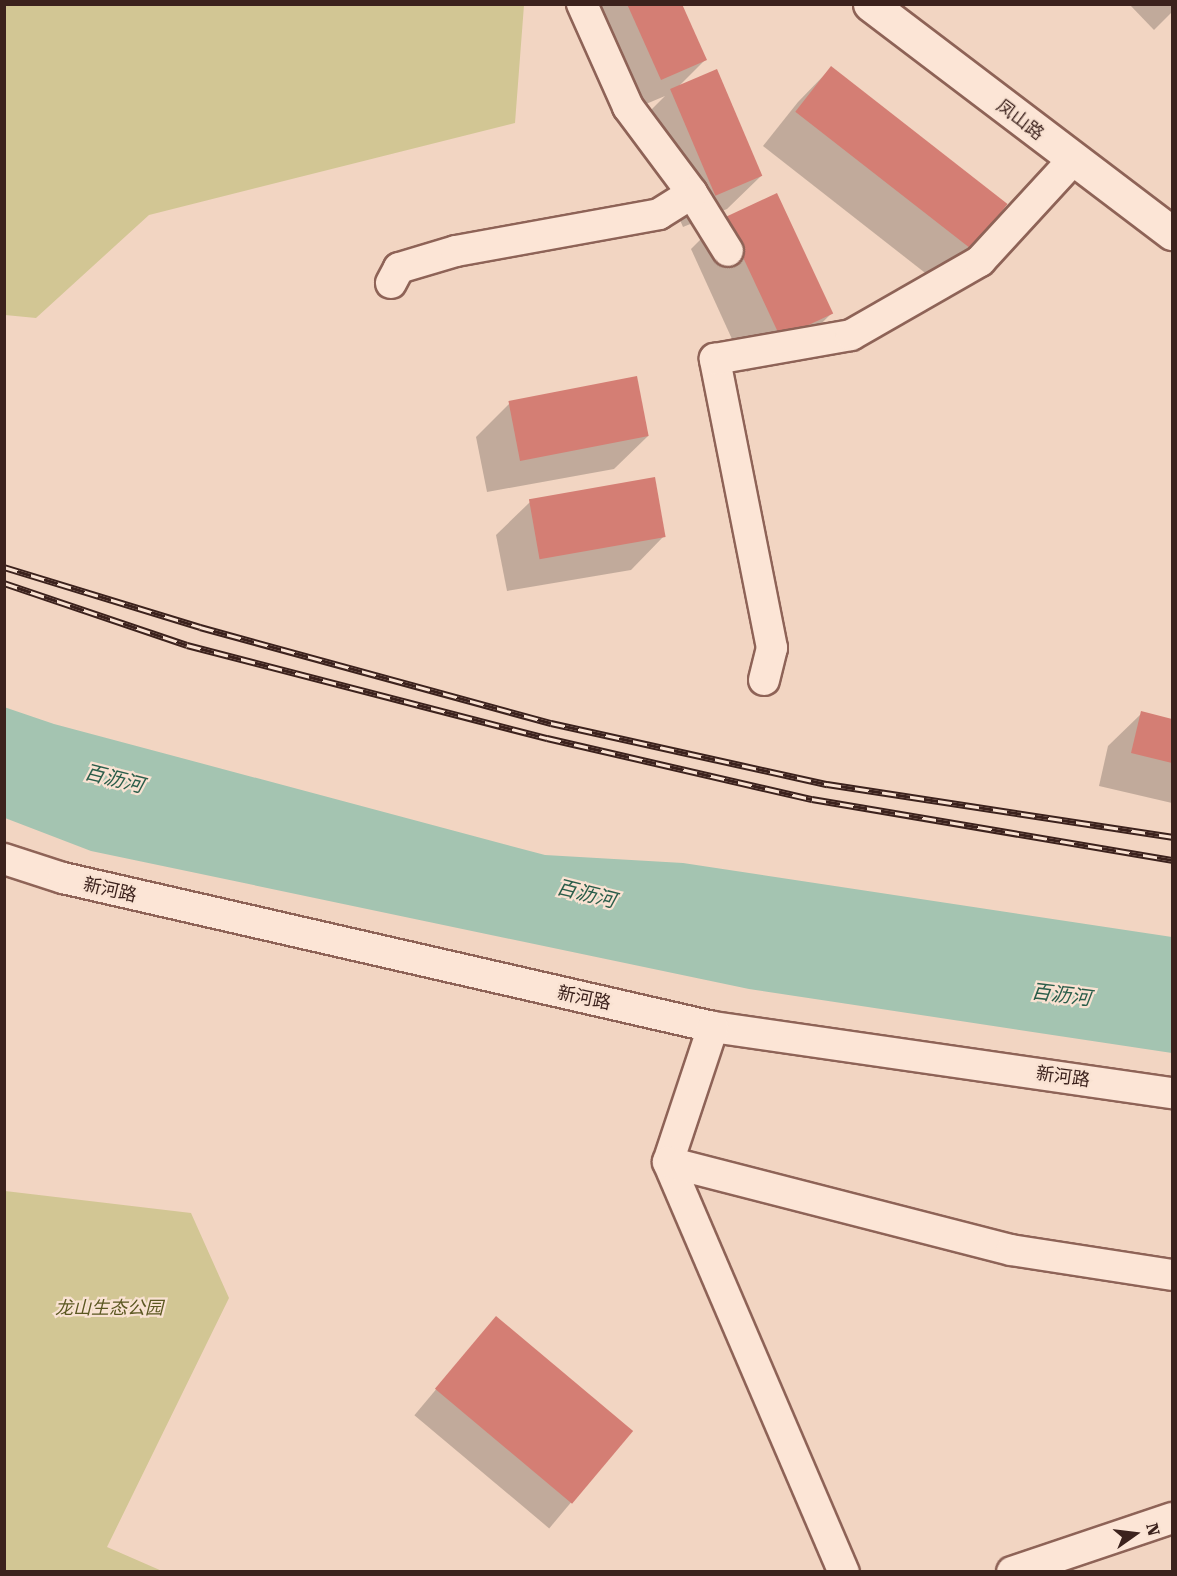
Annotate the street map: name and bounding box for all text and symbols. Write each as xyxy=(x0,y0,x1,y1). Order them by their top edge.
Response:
street label: 凤山路 xyxy=(992,95,1048,145)
water label: 百沥河 xyxy=(82,760,146,798)
street label: 新河路 xyxy=(81,873,139,907)
water label: 百沥河 xyxy=(554,875,618,913)
water label: 百沥河 xyxy=(1030,979,1092,1011)
street label: 新河路 xyxy=(555,982,613,1014)
street label: 新河路 xyxy=(1035,1063,1091,1091)
park label: 龙山生态公园 xyxy=(55,1297,163,1319)
north arrow xyxy=(1105,1504,1165,1564)
text: N xyxy=(1142,1521,1164,1538)

